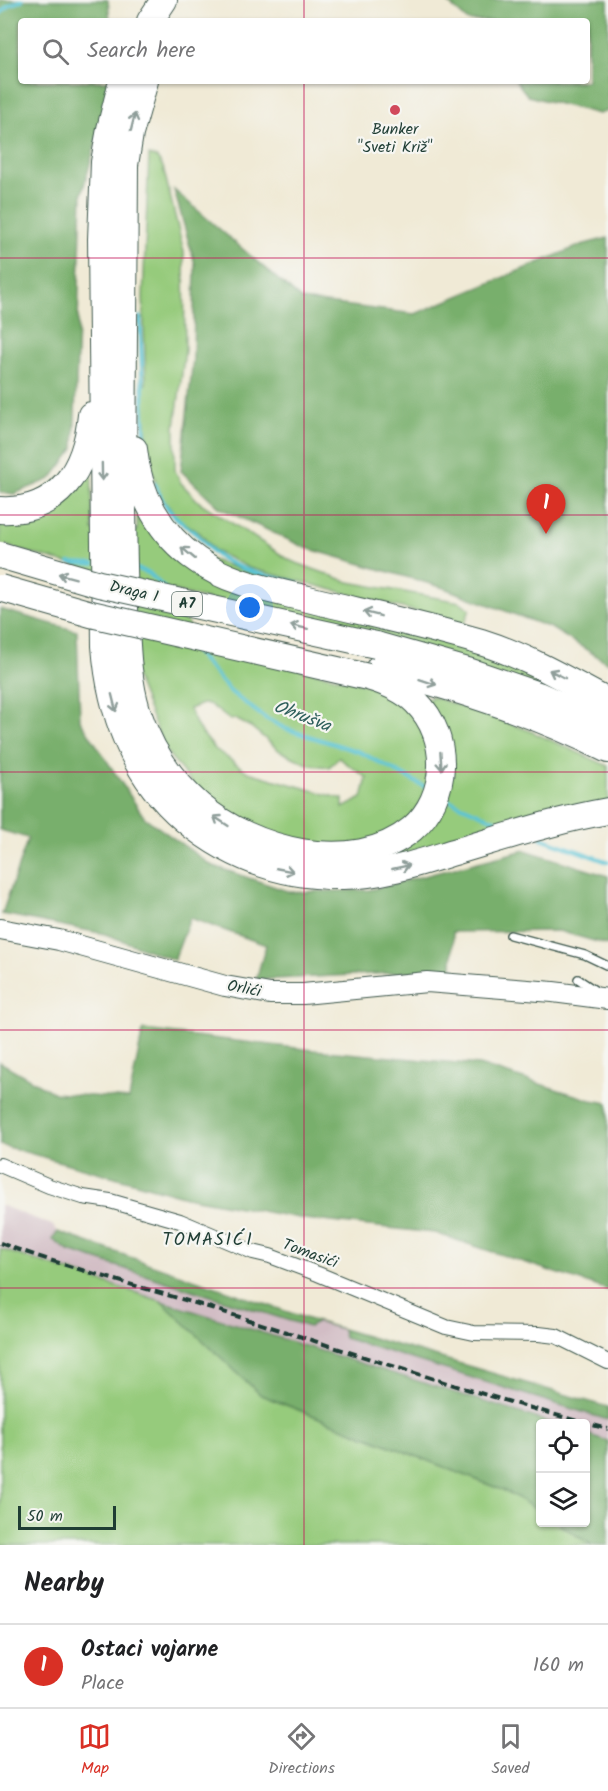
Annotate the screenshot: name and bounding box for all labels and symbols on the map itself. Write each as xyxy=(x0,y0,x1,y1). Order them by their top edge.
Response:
marker: Bunker "Sveti Križ" xyxy=(388,103,402,117)
one-way arrow xyxy=(128,113,140,132)
place label: Bunker "Sveti Križ" xyxy=(358,117,433,160)
one-way arrow xyxy=(96,462,108,482)
pin: 1 xyxy=(526,484,566,534)
one-way arrow xyxy=(180,547,196,560)
one-way arrow xyxy=(58,569,77,581)
street label: Draga 1 xyxy=(107,574,161,610)
road number: A7 xyxy=(172,592,202,616)
your location xyxy=(235,593,264,622)
one-way arrow xyxy=(363,608,382,620)
one-way arrow xyxy=(289,621,308,633)
one-way arrow xyxy=(548,668,566,680)
one-way arrow xyxy=(418,677,437,688)
water label: Ohrušva xyxy=(269,693,336,742)
one-way arrow xyxy=(108,694,120,713)
one-way arrow xyxy=(435,751,446,771)
one-way arrow xyxy=(213,814,230,826)
one-way arrow xyxy=(391,860,410,872)
one-way arrow xyxy=(275,865,295,876)
street label: Orlići xyxy=(225,974,264,1005)
district label: TOMASIĆI xyxy=(163,1226,253,1255)
street label: Tomasići xyxy=(279,1232,342,1276)
scale bar xyxy=(18,1503,116,1530)

